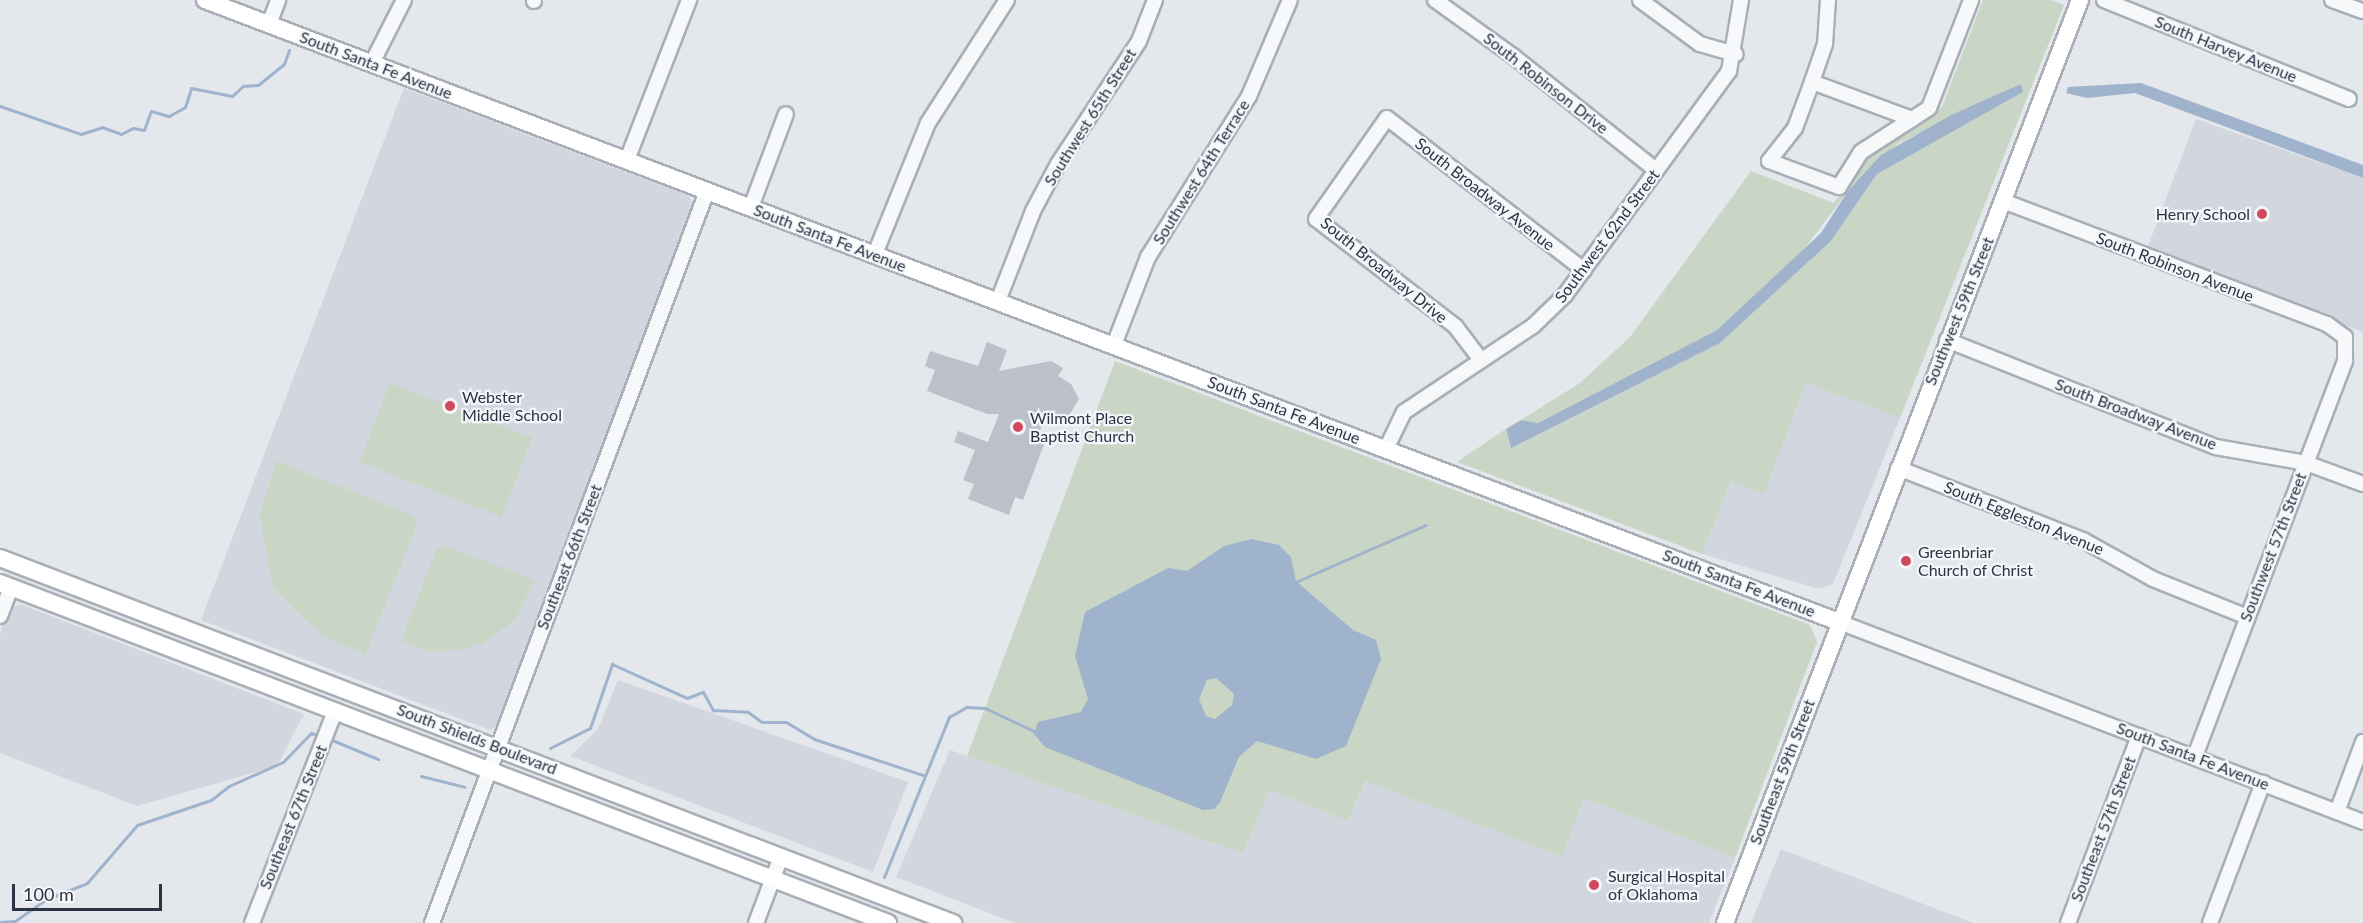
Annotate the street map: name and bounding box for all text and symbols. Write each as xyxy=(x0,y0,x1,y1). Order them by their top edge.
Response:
street label: South Harvey Avenue xyxy=(2152,11,2300,87)
street label: South Santa Fe Avenue xyxy=(297,27,455,103)
street label: South Robinson Drive xyxy=(1480,28,1612,138)
street label: Southwest 65th Street xyxy=(1040,45,1140,189)
street label: Southwest 64th Terrace xyxy=(1148,96,1254,248)
street label: South Broadway Avenue xyxy=(1411,133,1559,255)
street label: Southwest 62nd Street xyxy=(1551,166,1663,306)
street label: South Santa Fe Avenue xyxy=(751,200,909,276)
place label: Henry School xyxy=(2155,204,2250,224)
marker: Henry School xyxy=(2255,207,2269,221)
street label: South Broadway Drive xyxy=(1317,213,1451,327)
street label: South Robinson Avenue xyxy=(2093,228,2257,306)
street label: Southwest 59th Street xyxy=(1920,234,1998,388)
street label: South Santa Fe Avenue xyxy=(1205,372,1363,448)
street label: South Broadway Avenue xyxy=(2052,374,2220,454)
place label: Webster Middle School xyxy=(462,387,562,425)
marker: Webster Middle School xyxy=(443,399,457,413)
place label: Wilmont Place Baptist Church xyxy=(1030,408,1134,446)
marker: Wilmont Place Baptist Church xyxy=(1011,420,1025,434)
street label: Southwest 57th Street xyxy=(2236,470,2310,624)
street label: South Eggleston Avenue xyxy=(1941,477,2107,559)
street label: Southeast 66th Street xyxy=(532,482,606,632)
place label: Greenbriar Church of Christ xyxy=(1918,542,2033,580)
street label: South Santa Fe Avenue xyxy=(1660,545,1818,621)
marker: Greenbriar Church of Christ xyxy=(1899,554,1913,568)
street label: Southeast 59th Street xyxy=(1745,697,1819,847)
street label: South Shields Boulevard xyxy=(394,700,560,778)
street label: South Santa Fe Avenue xyxy=(2114,718,2272,794)
street label: Southeast 67th Street xyxy=(255,742,331,892)
street label: Southeast 57th Street xyxy=(2066,754,2140,904)
place label: Surgical Hospital of Oklahoma xyxy=(1608,866,1725,904)
scale bar xyxy=(15,872,165,910)
marker: Surgical Hospital of Oklahoma xyxy=(1585,876,1603,894)
text: 100 m xyxy=(23,883,74,905)

